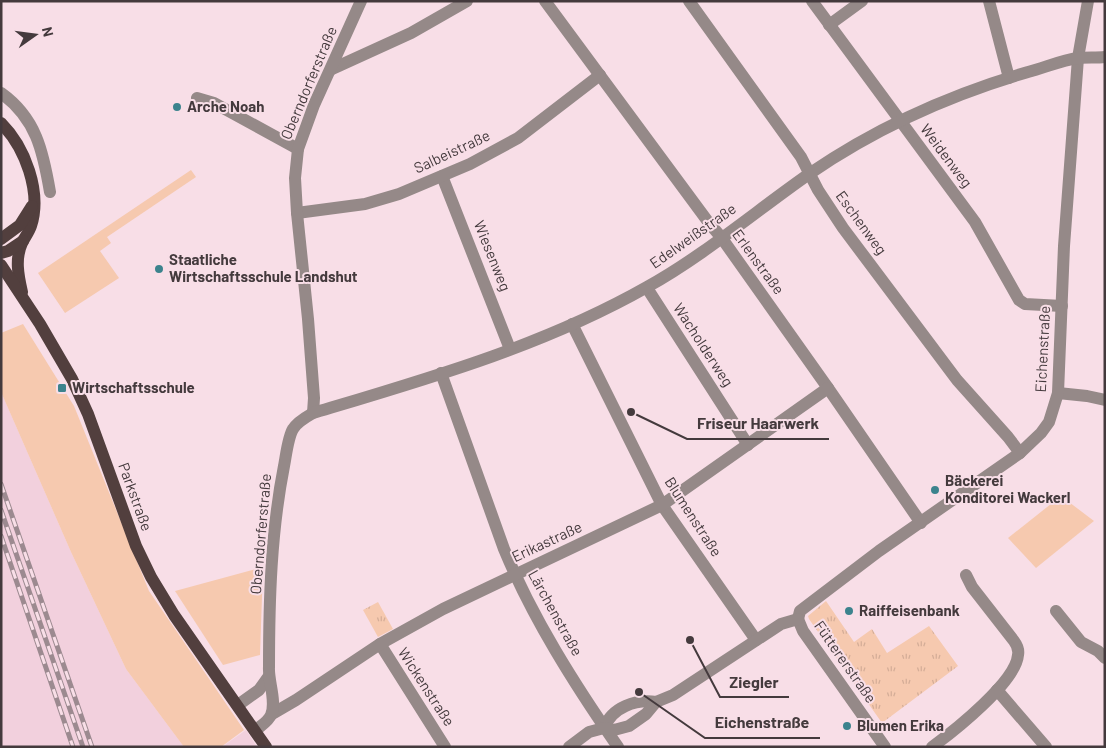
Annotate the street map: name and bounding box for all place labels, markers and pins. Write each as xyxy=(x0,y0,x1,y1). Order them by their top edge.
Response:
place label: Arche Noah xyxy=(187,97,264,115)
marker: Arche Noah xyxy=(171,101,183,113)
place label: Staatliche Wirtschaftsschule Landshut xyxy=(169,250,358,285)
marker: Staatliche Wirtschaftsschule Landshut xyxy=(153,263,165,275)
place label: Wirtschaftsschule xyxy=(72,378,195,396)
marker: Wirtschaftsschule xyxy=(56,382,68,394)
callout: Friseur Haarwerk xyxy=(687,408,829,439)
place label: Bäckerei Konditorei Wackerl xyxy=(945,471,1070,506)
marker: Bäckerei Konditorei Wackerl xyxy=(929,484,941,496)
place label: Raiffeisenbank xyxy=(859,601,960,619)
marker: Raiffeisenbank xyxy=(843,605,855,617)
callout: Ziegler xyxy=(720,666,789,697)
callout: Eichenstraße xyxy=(705,707,820,738)
place label: Blumen Erika xyxy=(857,716,944,734)
marker: Blumen Erika xyxy=(841,720,853,732)

